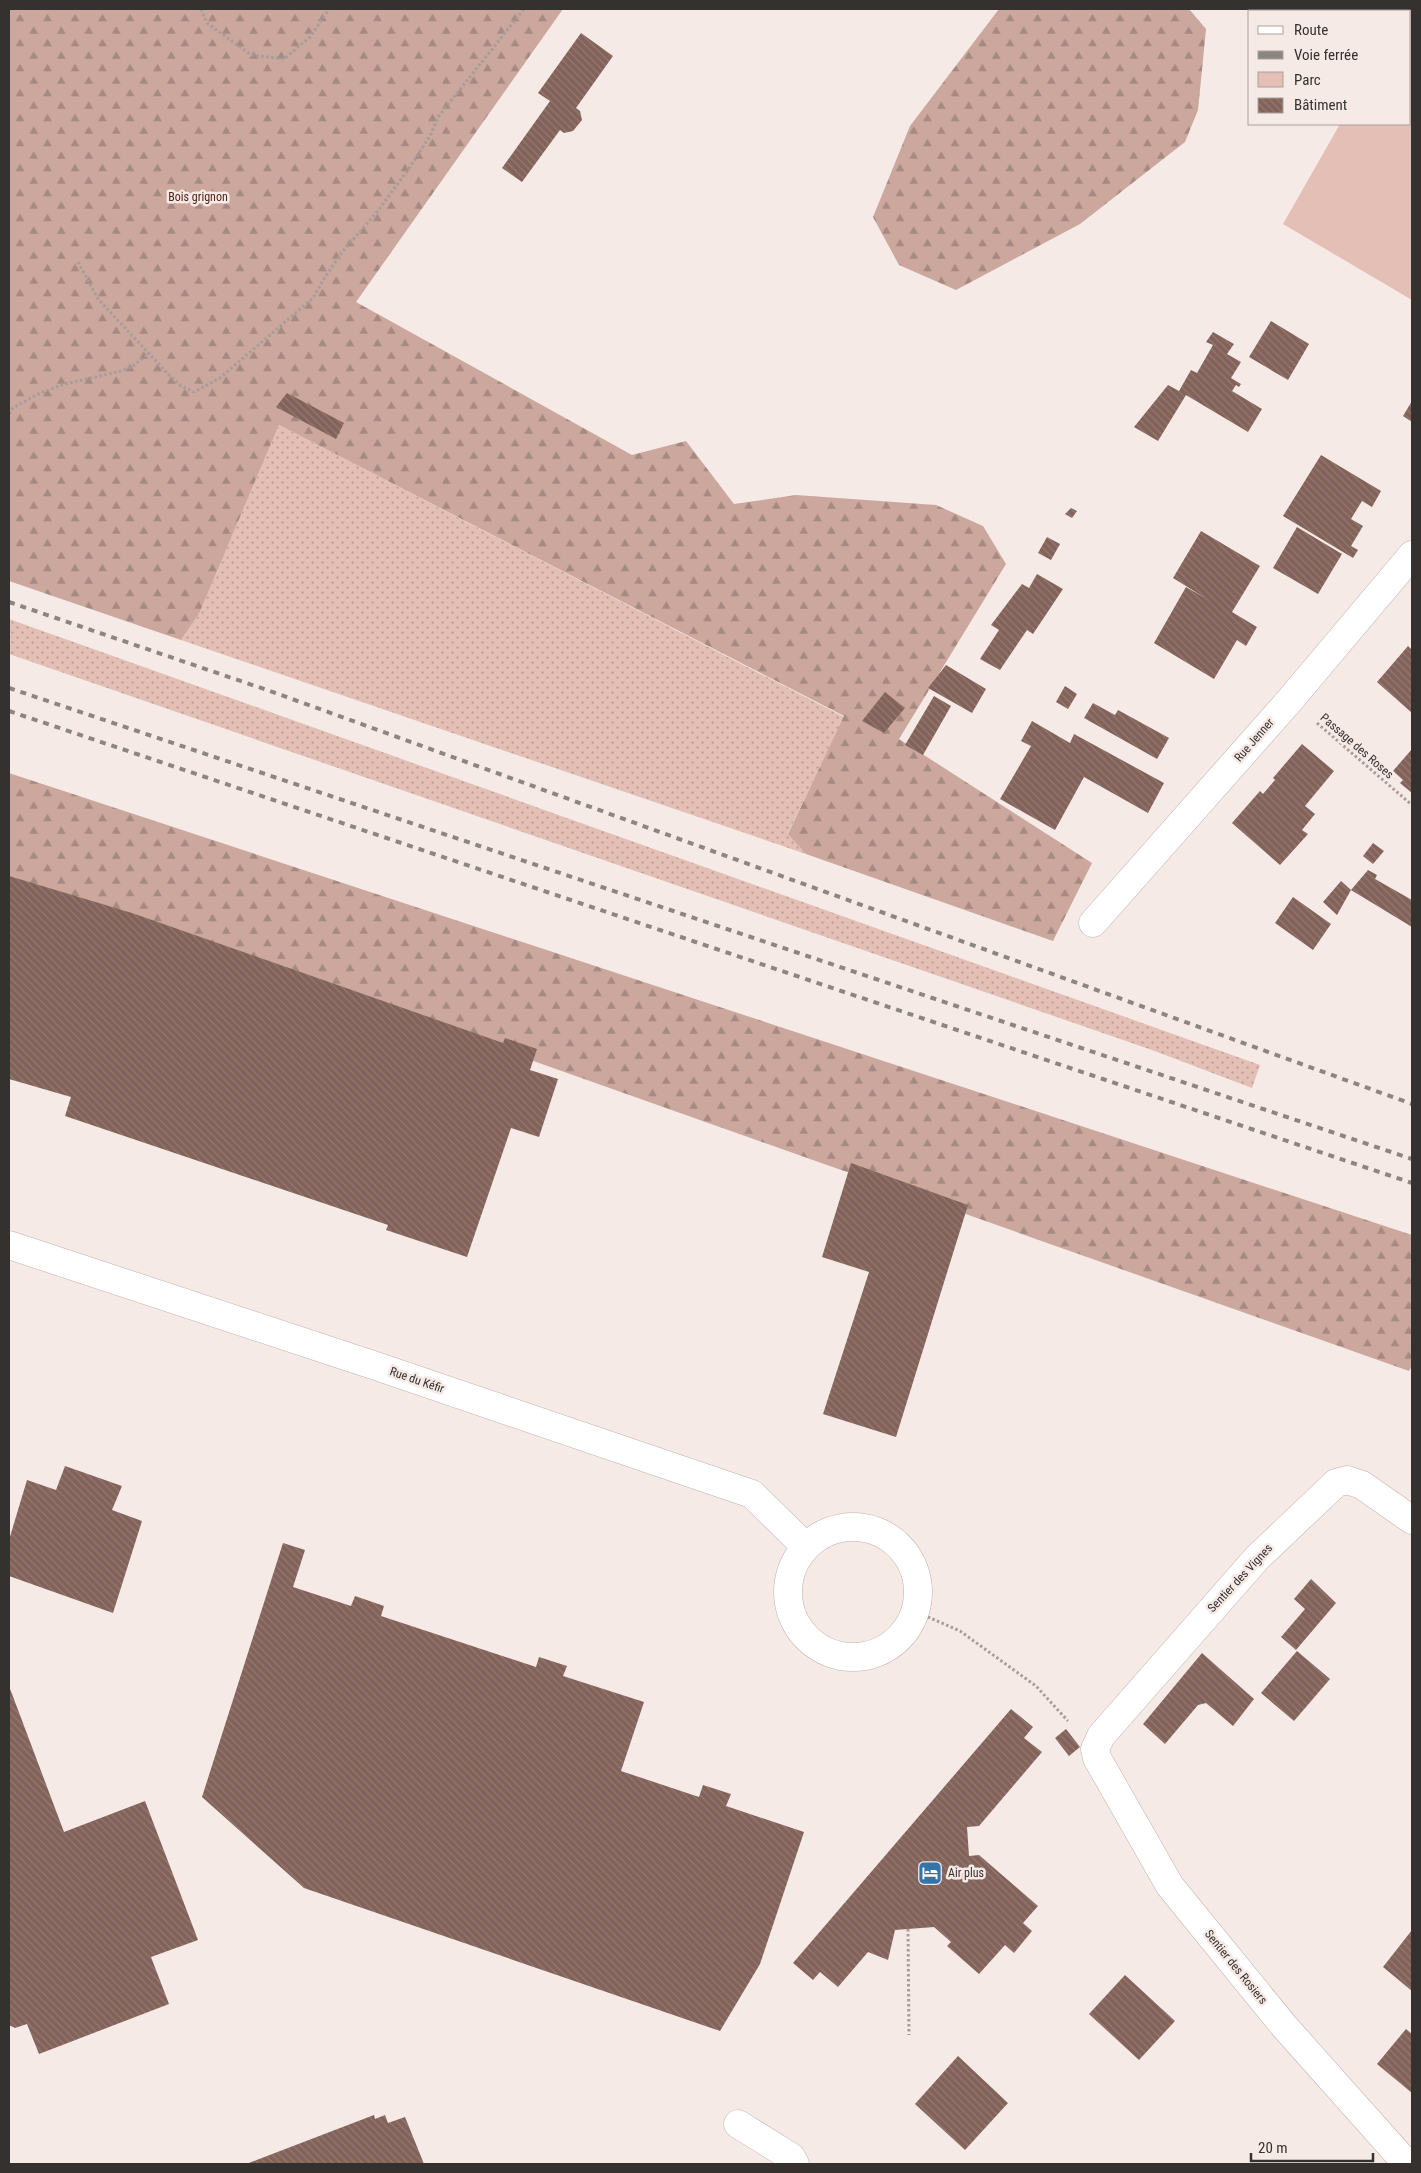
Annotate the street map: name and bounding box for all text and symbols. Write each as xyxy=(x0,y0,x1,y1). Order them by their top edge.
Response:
legend xyxy=(1248,10,1411,125)
text: Route xyxy=(1294,21,1328,39)
text: Voie ferrée xyxy=(1294,46,1358,64)
text: Parc xyxy=(1294,71,1321,89)
text: Bâtiment xyxy=(1294,96,1347,114)
park label: Bois grignon xyxy=(168,190,228,204)
street label: Passage des Roses xyxy=(1318,711,1396,781)
street label: Rue Jenner xyxy=(1231,715,1277,765)
street label: Rue du Kéfir xyxy=(388,1364,446,1396)
street label: Sentier des Vignes xyxy=(1205,1541,1275,1615)
hotel icon: Air plus xyxy=(917,1860,943,1886)
place label: Air plus xyxy=(948,1866,984,1880)
street label: Sentier des Rosiers xyxy=(1202,1927,1270,2007)
scale bar xyxy=(1251,2130,1374,2162)
text: 20 m xyxy=(1258,2139,1288,2157)

